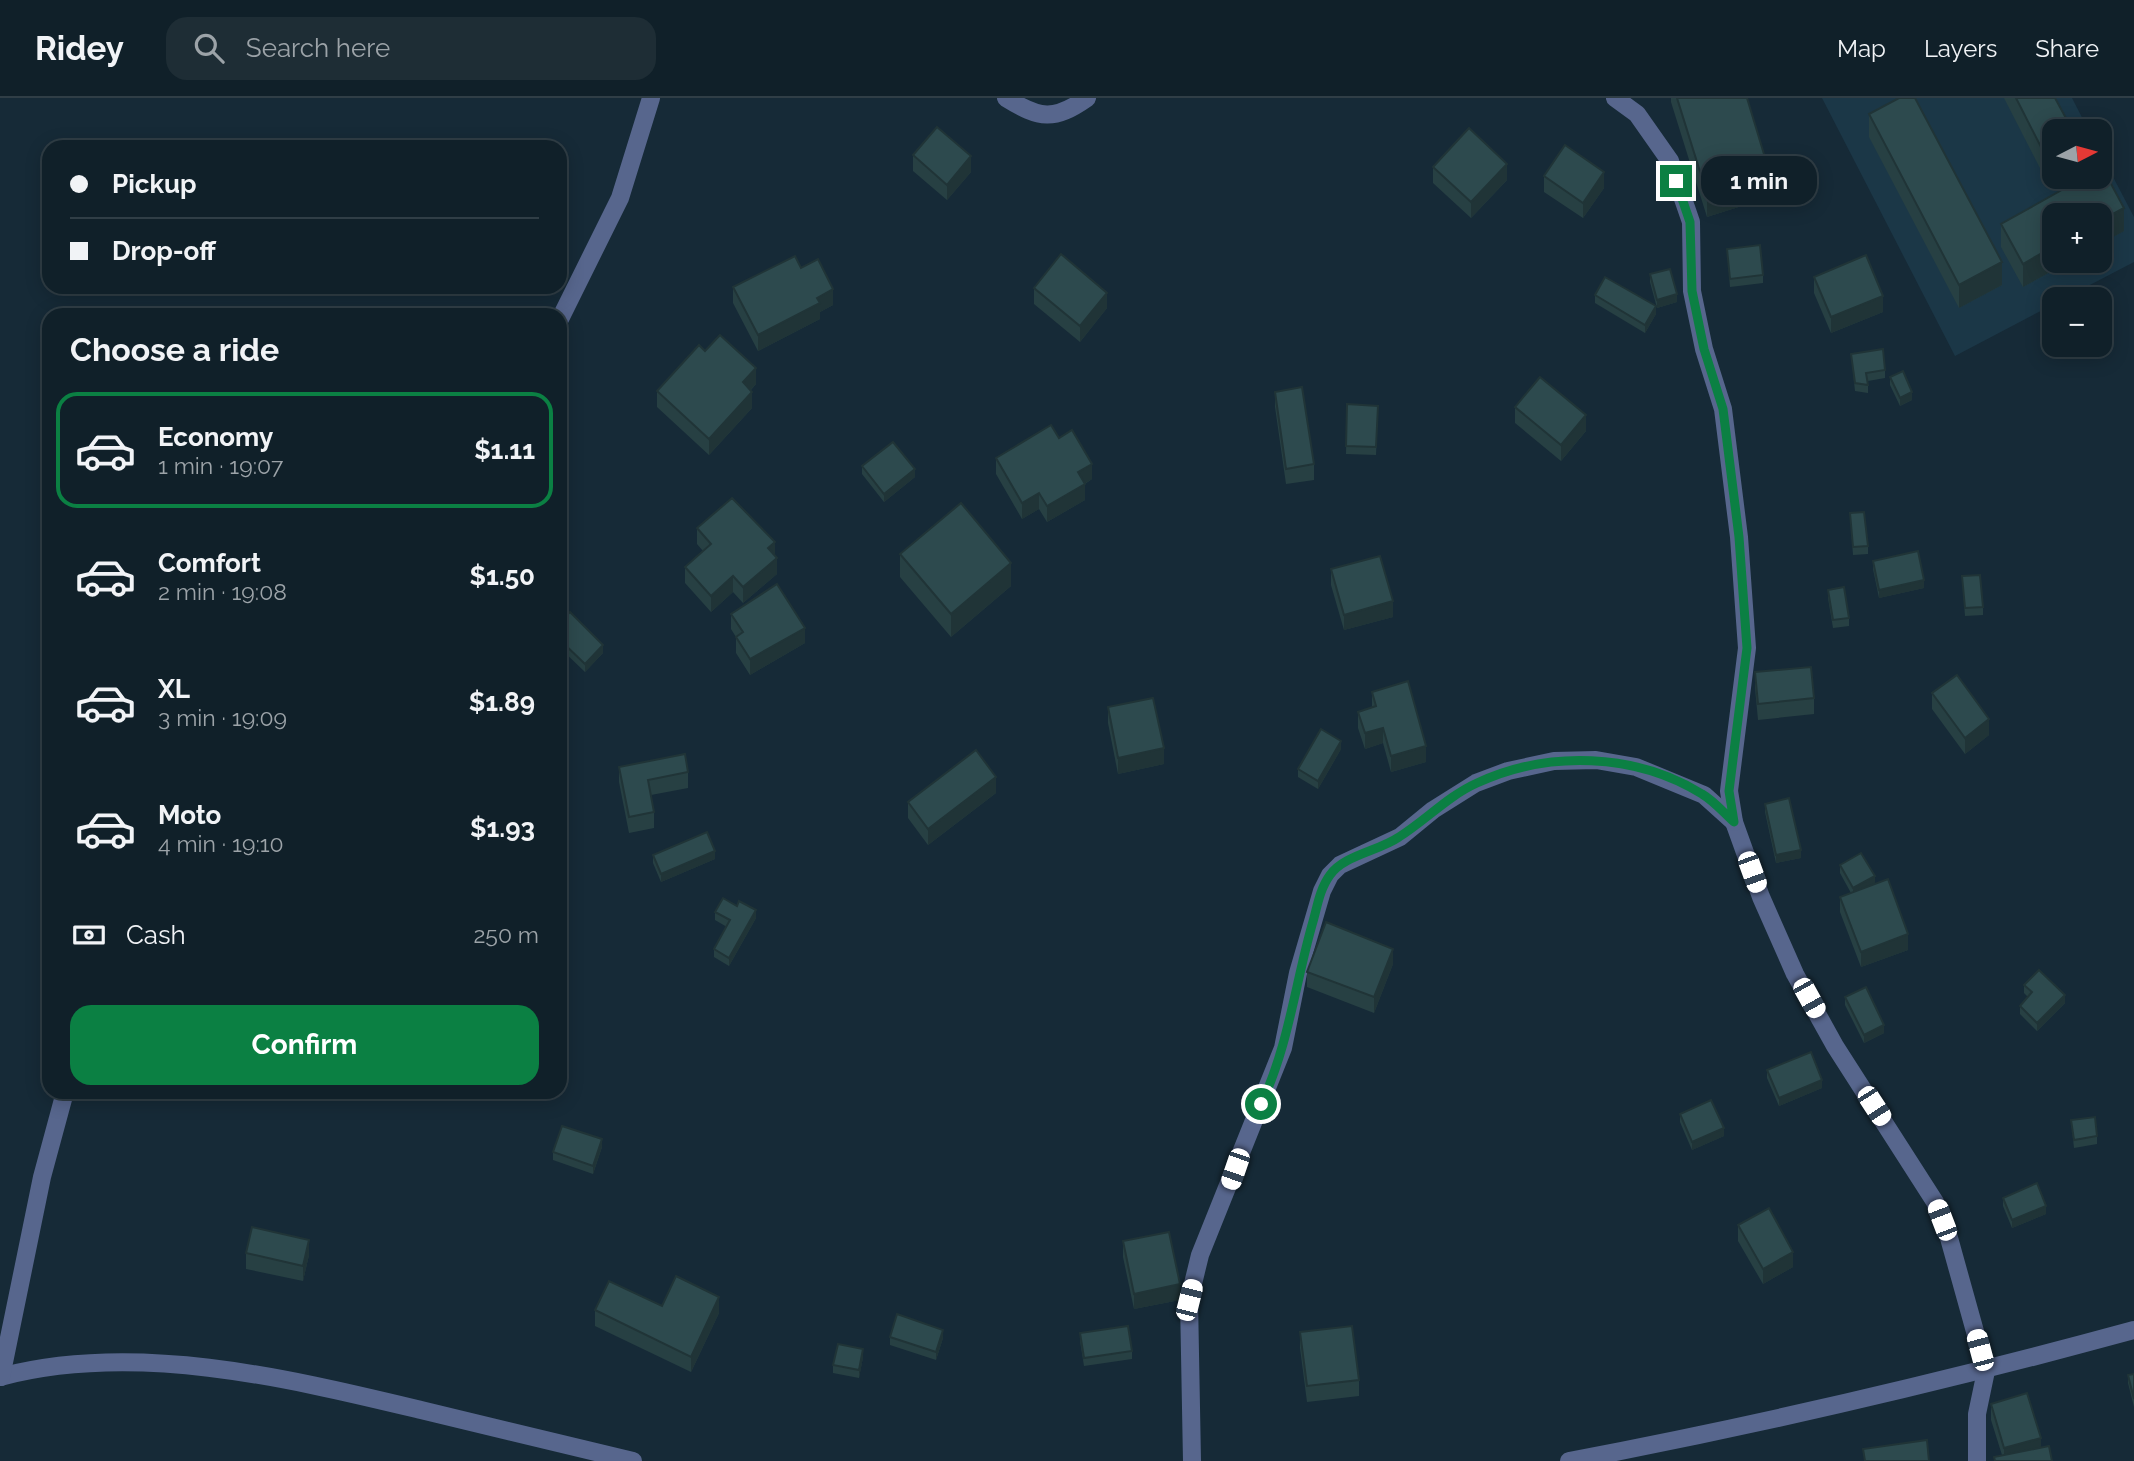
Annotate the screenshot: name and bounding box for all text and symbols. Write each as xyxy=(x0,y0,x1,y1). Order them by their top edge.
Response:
search box xyxy=(166,17,656,80)
text: Ridey xyxy=(35,29,124,68)
icon: search xyxy=(190,29,228,67)
text: Search here xyxy=(246,33,390,63)
text: Map xyxy=(1837,34,1886,63)
text: Layers xyxy=(1924,34,1997,63)
text: Share xyxy=(2035,34,2099,63)
north arrow xyxy=(2042,119,2112,189)
map controls xyxy=(2042,119,2112,357)
callout: 1 min xyxy=(1700,156,1816,206)
route end xyxy=(1660,165,1692,197)
text: 1 min xyxy=(1730,167,1788,194)
text: Pickup xyxy=(112,169,197,199)
button: + xyxy=(2042,203,2112,273)
text: Drop-off xyxy=(112,236,216,266)
button: − xyxy=(2042,287,2112,357)
text: Choose a ride xyxy=(70,331,279,368)
icon: car xyxy=(74,419,137,482)
text: Economy xyxy=(158,422,273,452)
text: $1.11 xyxy=(474,435,535,465)
text: 1 min · 19:07 xyxy=(158,452,283,479)
icon: car xyxy=(74,545,137,608)
text: Comfort xyxy=(158,548,261,578)
text: $1.50 xyxy=(469,561,535,591)
text: 2 min · 19:08 xyxy=(158,578,287,605)
icon: car xyxy=(74,671,137,734)
text: XL xyxy=(158,674,190,704)
text: $1.89 xyxy=(469,687,535,717)
text: 3 min · 19:09 xyxy=(158,704,287,731)
icon: car xyxy=(74,797,137,860)
text: Moto xyxy=(158,800,221,830)
text: $1.93 xyxy=(470,813,535,843)
text: 4 min · 19:10 xyxy=(158,830,284,857)
car xyxy=(1735,849,1770,895)
icon: cash xyxy=(70,916,108,954)
text: Cash xyxy=(126,920,186,950)
text: 250 m xyxy=(473,921,539,948)
car xyxy=(1790,975,1829,1021)
button: Confirm xyxy=(70,1005,539,1085)
car xyxy=(1854,1083,1895,1129)
route start xyxy=(1245,1088,1277,1120)
car xyxy=(1219,1146,1252,1192)
car xyxy=(1925,1197,1960,1243)
car xyxy=(1174,1277,1205,1323)
car xyxy=(1965,1327,1996,1373)

